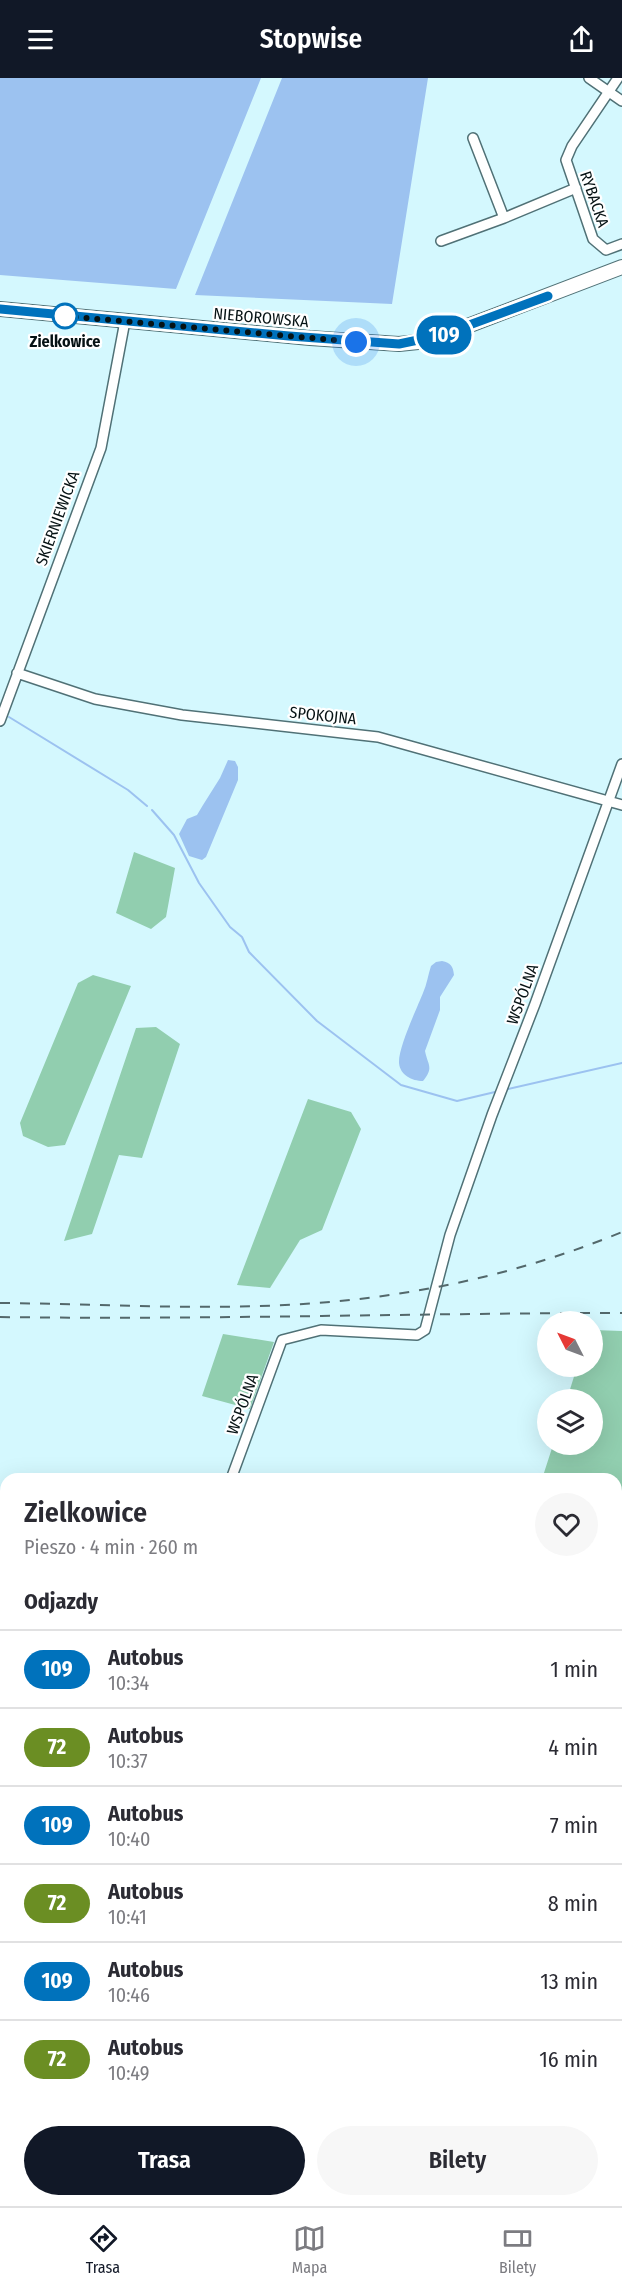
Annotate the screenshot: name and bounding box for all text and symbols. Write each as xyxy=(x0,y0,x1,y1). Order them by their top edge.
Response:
icon: menu xyxy=(24,23,57,56)
text: Stopwise xyxy=(260,23,362,55)
icon: share xyxy=(565,23,598,56)
street label: RYBACKA xyxy=(576,169,613,230)
marker: Zielkowice xyxy=(52,303,78,329)
street label: NIEBOROWSKA xyxy=(213,304,310,331)
line badge: 109 xyxy=(410,316,478,354)
text: 109 xyxy=(428,322,460,348)
your location xyxy=(341,327,371,357)
place label: Zielkowice xyxy=(30,332,100,351)
street label: SKIERNIEWICKA xyxy=(32,468,84,568)
street label: SPOKOJNA xyxy=(289,703,358,729)
street label: WSPÓLNA xyxy=(503,961,542,1027)
north arrow xyxy=(537,1311,603,1377)
map controls xyxy=(537,1311,603,1455)
street label: WSPÓLNA xyxy=(223,1371,262,1437)
button: layers xyxy=(537,1389,603,1455)
button: heart xyxy=(535,1493,598,1556)
text: Zielkowice xyxy=(24,1496,147,1529)
text: Pieszo · 4 min · 260 m xyxy=(24,1535,198,1559)
text: Odjazdy xyxy=(24,1588,98,1615)
text: Autobus xyxy=(108,1644,183,1671)
text: 109 xyxy=(41,1656,73,1682)
text: 1 min xyxy=(550,1656,598,1683)
text: 10:34 xyxy=(108,1671,149,1695)
text: Autobus xyxy=(108,1722,183,1749)
text: 72 xyxy=(48,1734,66,1760)
text: 4 min xyxy=(548,1734,598,1761)
text: 10:37 xyxy=(108,1749,148,1773)
text: Autobus xyxy=(108,1800,183,1827)
text: 109 xyxy=(41,1812,73,1838)
text: 7 min xyxy=(550,1812,598,1839)
text: 10:40 xyxy=(108,1827,150,1851)
text: Autobus xyxy=(108,1878,183,1905)
text: 72 xyxy=(48,1890,66,1916)
text: 8 min xyxy=(548,1890,598,1917)
text: 10:41 xyxy=(108,1905,147,1929)
text: Autobus xyxy=(108,1956,183,1983)
text: 109 xyxy=(41,1968,73,1994)
text: 13 min xyxy=(540,1968,598,1995)
text: 10:46 xyxy=(108,1983,150,2007)
text: Autobus xyxy=(108,2034,183,2061)
text: 72 xyxy=(48,2046,66,2072)
text: 16 min xyxy=(539,2046,598,2073)
text: 10:49 xyxy=(108,2061,149,2085)
button: Trasa xyxy=(24,2126,305,2195)
button: Bilety xyxy=(317,2126,598,2195)
tab: Trasa xyxy=(86,2222,120,2277)
tab: Mapa xyxy=(292,2222,327,2277)
tab: Bilety xyxy=(499,2222,536,2277)

